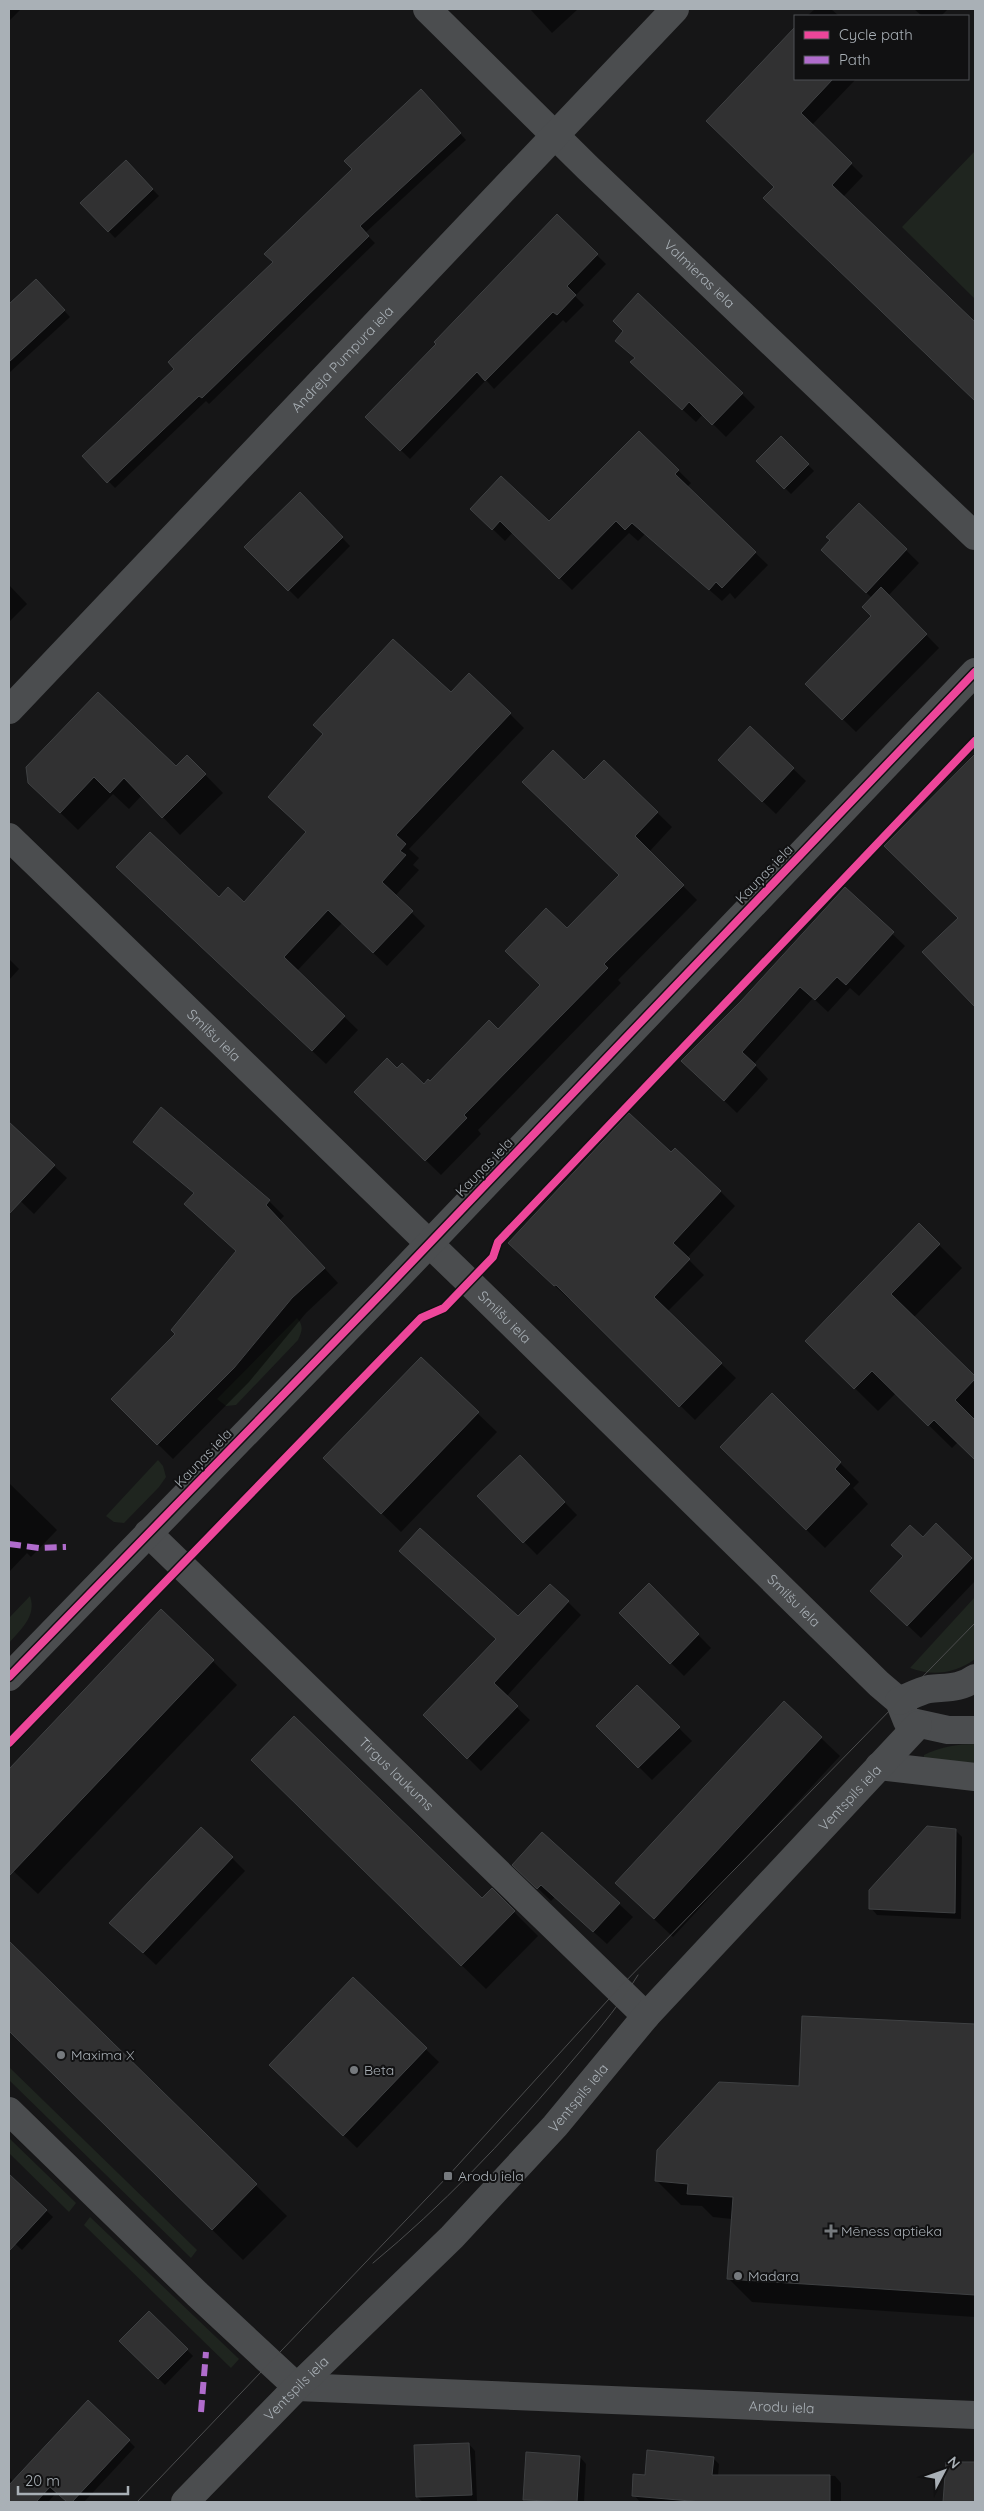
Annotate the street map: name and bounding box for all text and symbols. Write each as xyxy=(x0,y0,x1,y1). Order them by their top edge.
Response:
legend xyxy=(794,15,969,80)
text: Cycle path xyxy=(839,25,913,44)
text: Path xyxy=(839,50,871,69)
street label: Valmieras iela xyxy=(660,236,739,312)
street label: Andreja Pumpura iela xyxy=(287,302,397,416)
street label: Kauņas iela xyxy=(731,841,797,907)
street label: Smilšu iela xyxy=(183,1005,244,1065)
street label: Kauņas iela xyxy=(451,1134,517,1200)
street label: Smilšu iela xyxy=(474,1287,535,1347)
street label: Kauņas iela xyxy=(170,1425,236,1491)
street label: Smilšu iela xyxy=(763,1570,824,1631)
street label: Tirgus laukums xyxy=(355,1733,438,1814)
street label: Ventspils iela xyxy=(815,1761,885,1835)
place label: Maxima X xyxy=(71,2046,135,2064)
marker: Maxima X xyxy=(55,2049,67,2061)
street label: Ventspils iela xyxy=(544,2060,612,2136)
place label: Beta xyxy=(364,2061,394,2079)
marker: Beta xyxy=(348,2064,360,2076)
place label: Arodu iela xyxy=(458,2167,524,2185)
marker: Arodu iela xyxy=(442,2170,454,2182)
place label: Mēness aptieka xyxy=(841,2222,942,2240)
marker: Mēness aptieka xyxy=(825,2225,837,2237)
place label: Madara xyxy=(748,2267,799,2285)
marker: Madara xyxy=(732,2270,744,2282)
street label: Ventspils iela xyxy=(260,2352,332,2425)
street label: Arodu iela xyxy=(748,2397,815,2417)
north arrow xyxy=(919,2446,969,2496)
text: N xyxy=(944,2453,964,2472)
scale bar xyxy=(18,2464,128,2496)
text: 20 m xyxy=(25,2471,60,2490)

